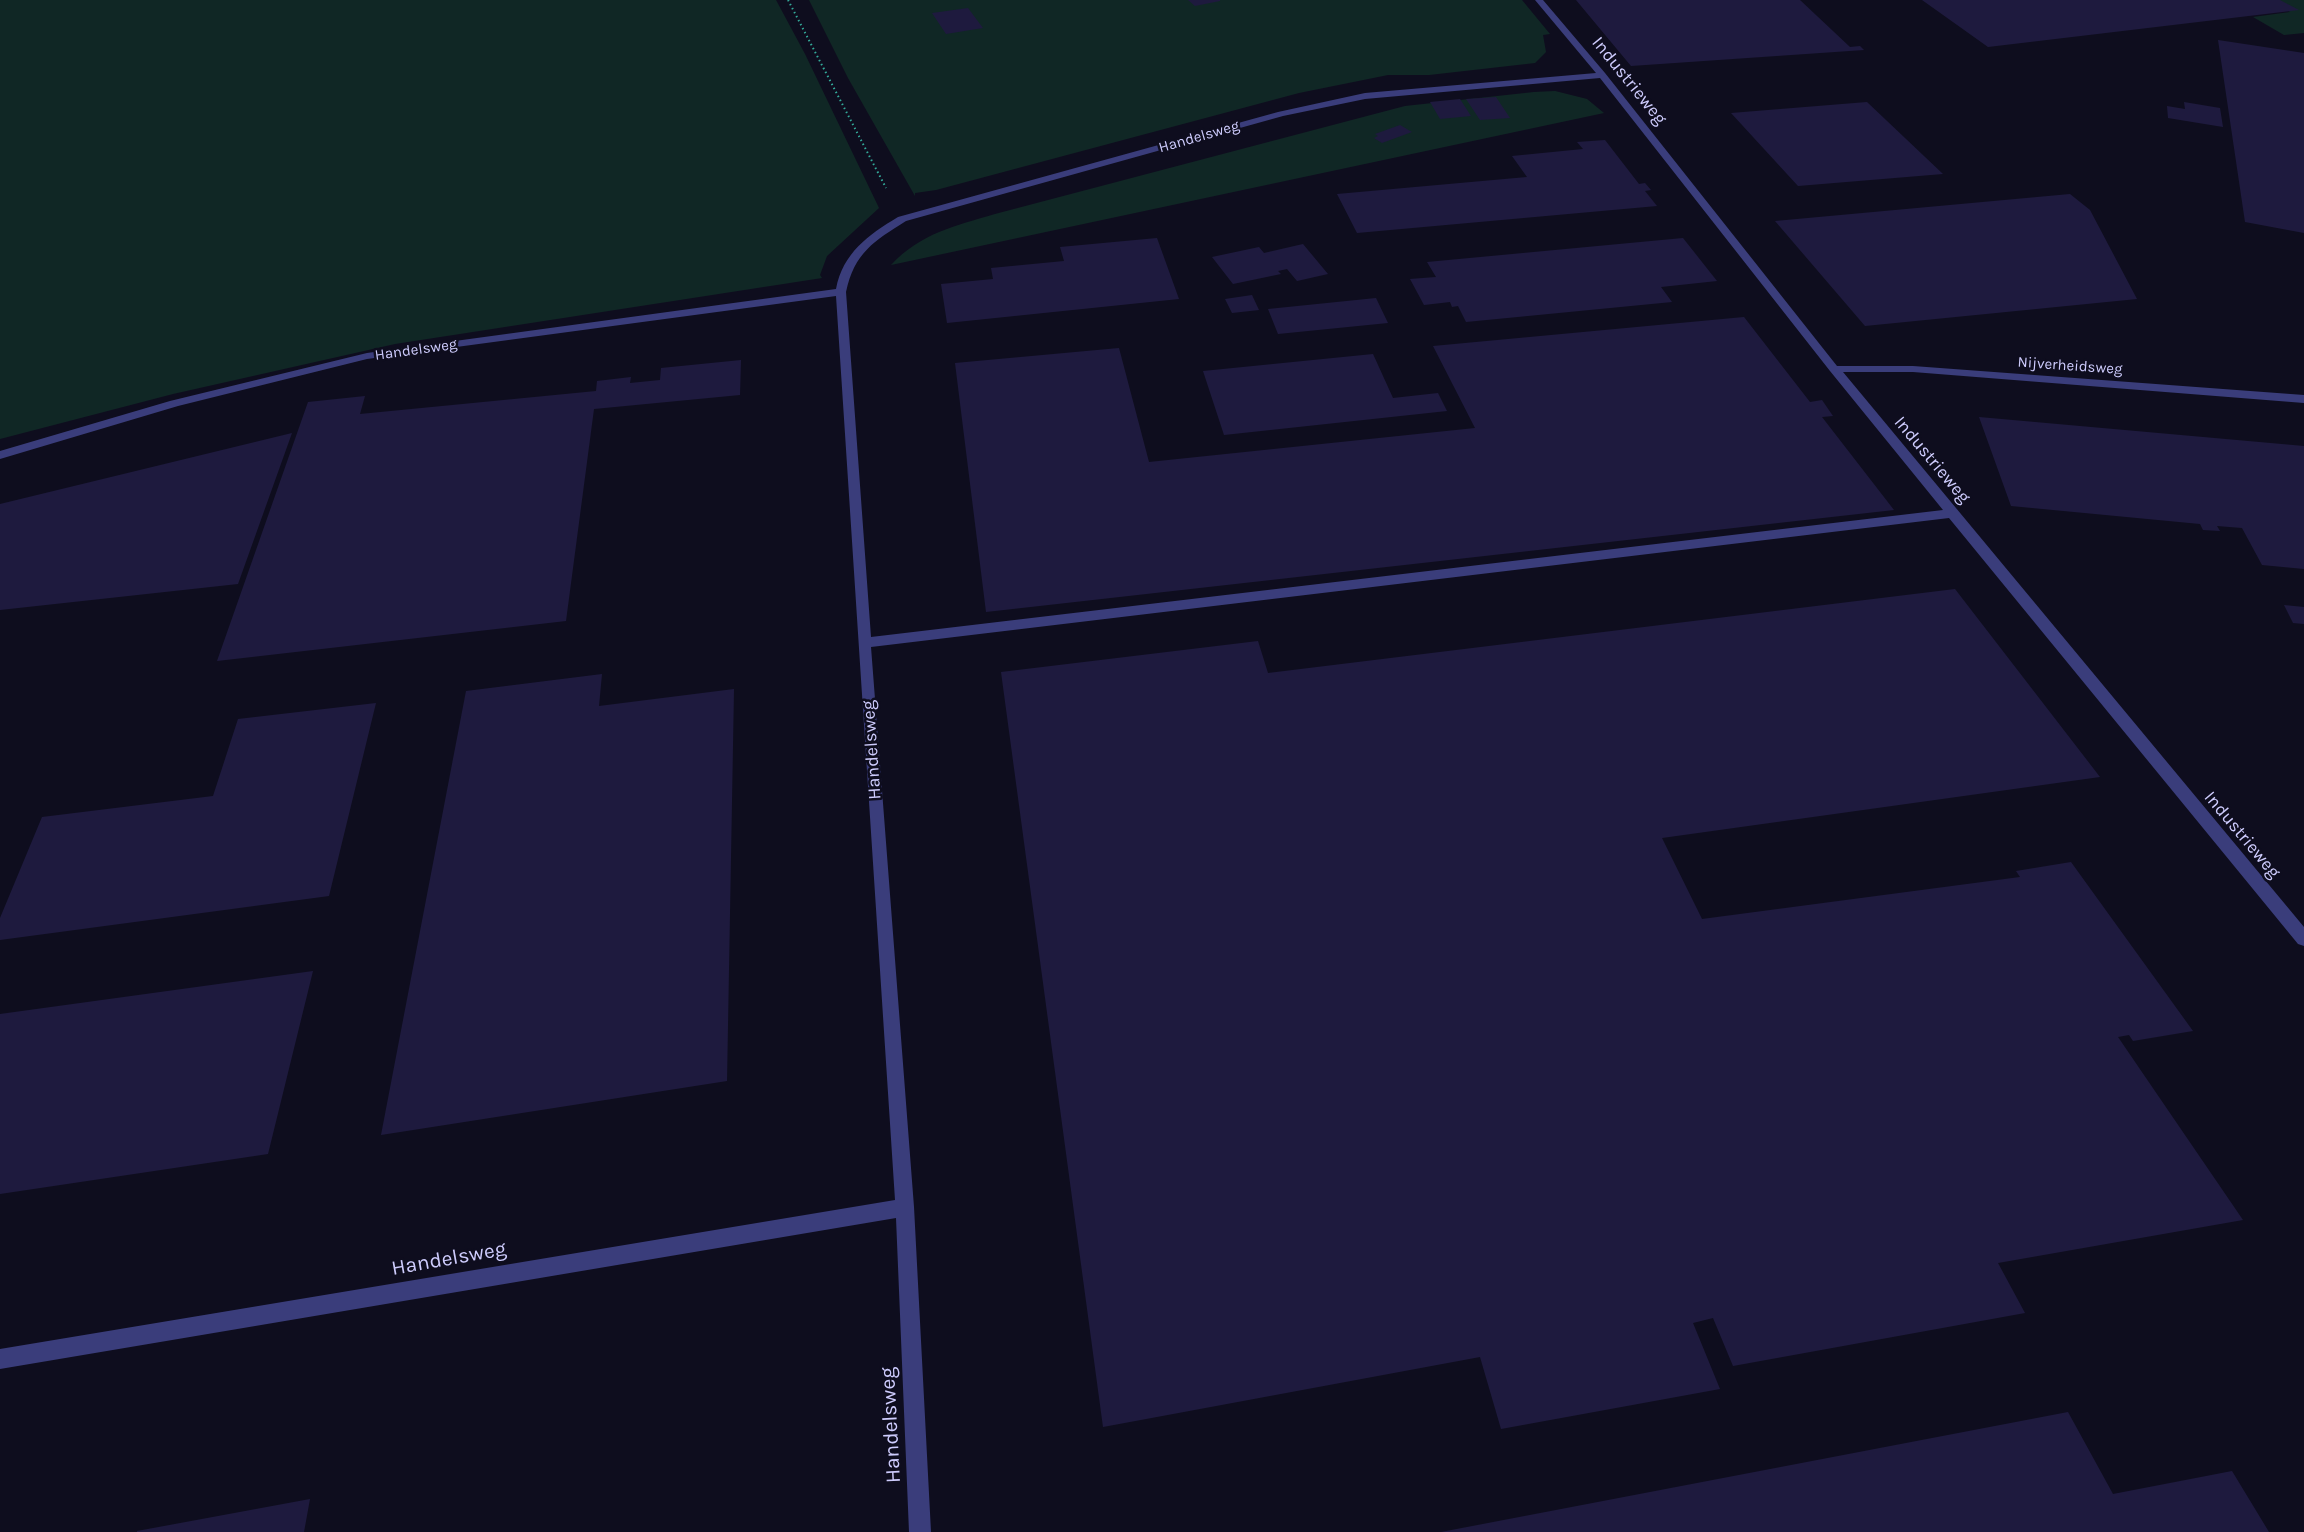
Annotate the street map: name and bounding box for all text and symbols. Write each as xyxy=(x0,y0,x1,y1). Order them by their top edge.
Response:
street label: Industrieweg xyxy=(1587,33,1671,129)
street label: Handelsweg xyxy=(1157,117,1241,157)
street label: Handelsweg xyxy=(374,335,458,365)
street label: Nijverheidsweg xyxy=(2017,353,2123,379)
street label: Industrieweg xyxy=(1889,412,1975,508)
street label: Handelsweg xyxy=(858,700,886,800)
street label: Industrieweg xyxy=(2199,787,2285,883)
street label: Handelsweg xyxy=(390,1236,508,1282)
street label: Handelsweg xyxy=(875,1366,907,1484)

